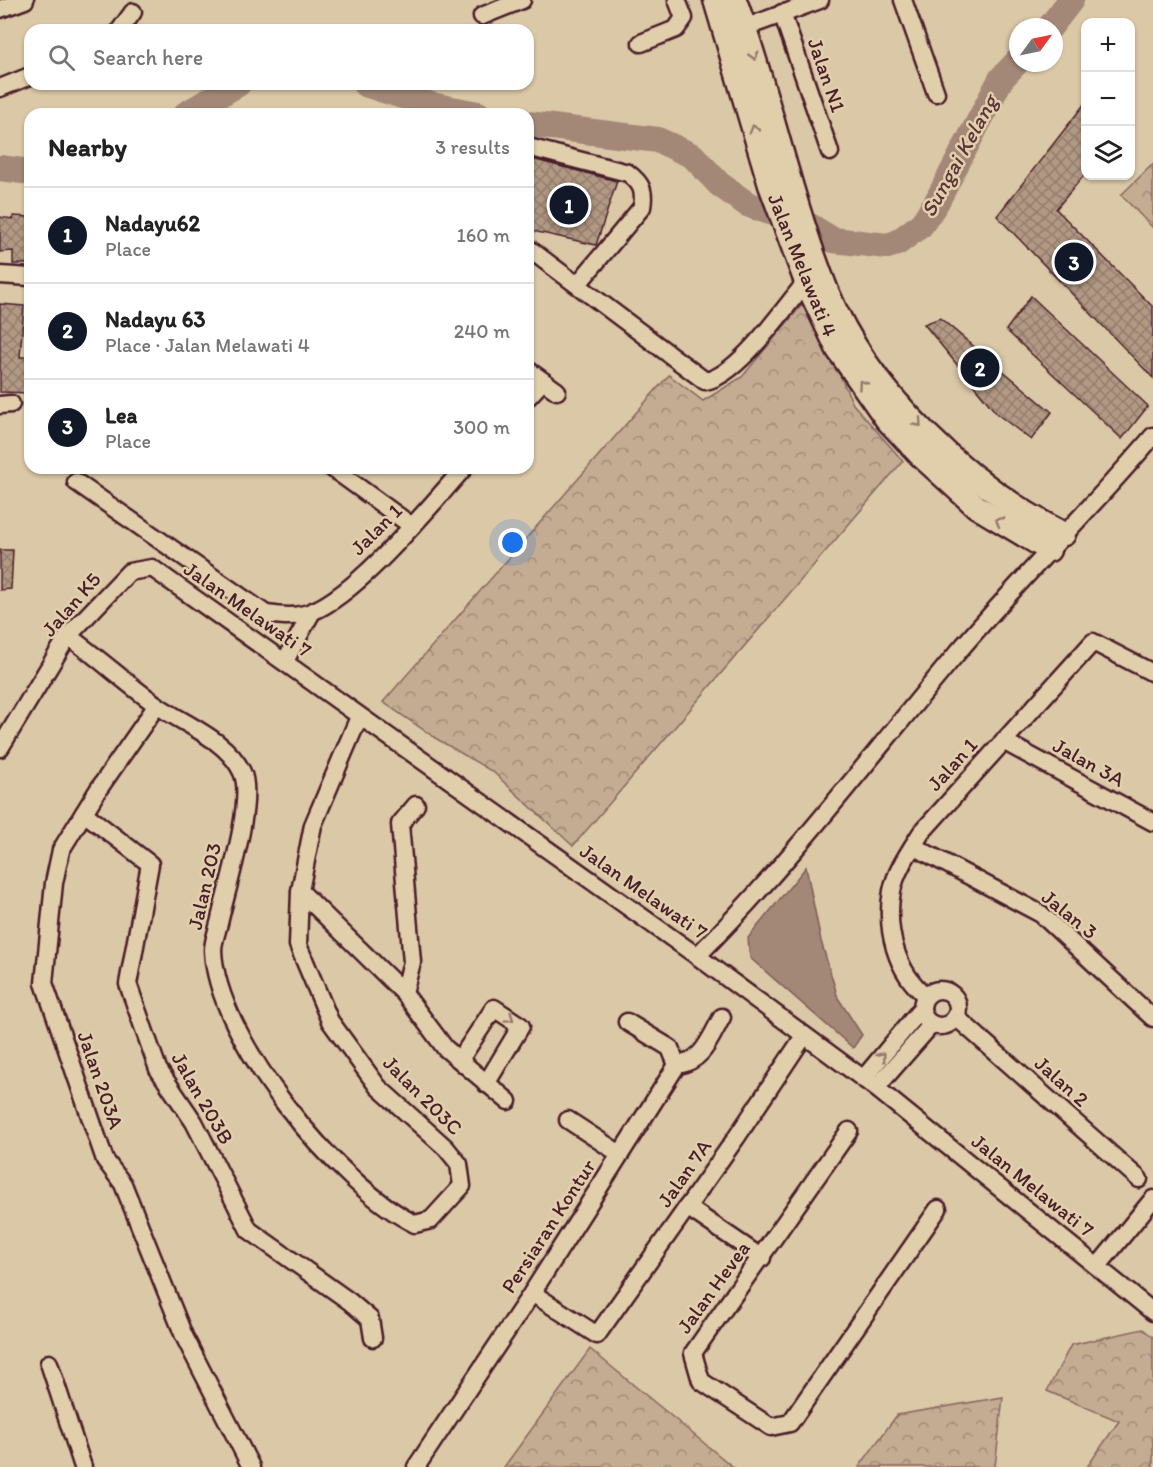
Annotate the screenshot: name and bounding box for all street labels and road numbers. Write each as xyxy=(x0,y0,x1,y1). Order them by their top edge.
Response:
street label: Jalan N1 xyxy=(803,35,851,116)
street label: Jalan Melawati 4 xyxy=(763,190,843,341)
street label: Jalan 1 xyxy=(345,498,407,560)
street label: Jalan Melawati 7 xyxy=(179,556,317,662)
street label: Jalan K5 xyxy=(36,567,106,641)
street label: Jalan 1 xyxy=(922,732,982,796)
street label: Jalan 3A xyxy=(1049,732,1130,792)
street label: Jalan Melawati 7 xyxy=(575,838,713,944)
street label: Jalan 203 xyxy=(182,840,226,932)
street label: Jalan 3 xyxy=(1037,884,1103,944)
street label: Jalan 203A xyxy=(73,1028,130,1133)
street label: Jalan 203B xyxy=(167,1048,239,1148)
street label: Jalan 203C xyxy=(378,1050,468,1140)
street label: Jalan 2 xyxy=(1030,1050,1094,1112)
street label: Jalan Melawati 7 xyxy=(967,1128,1099,1242)
street label: Jalan 7A xyxy=(652,1134,717,1212)
street label: Persiaran Kontur xyxy=(495,1154,601,1298)
street label: Jalan Hevea xyxy=(671,1236,755,1338)

